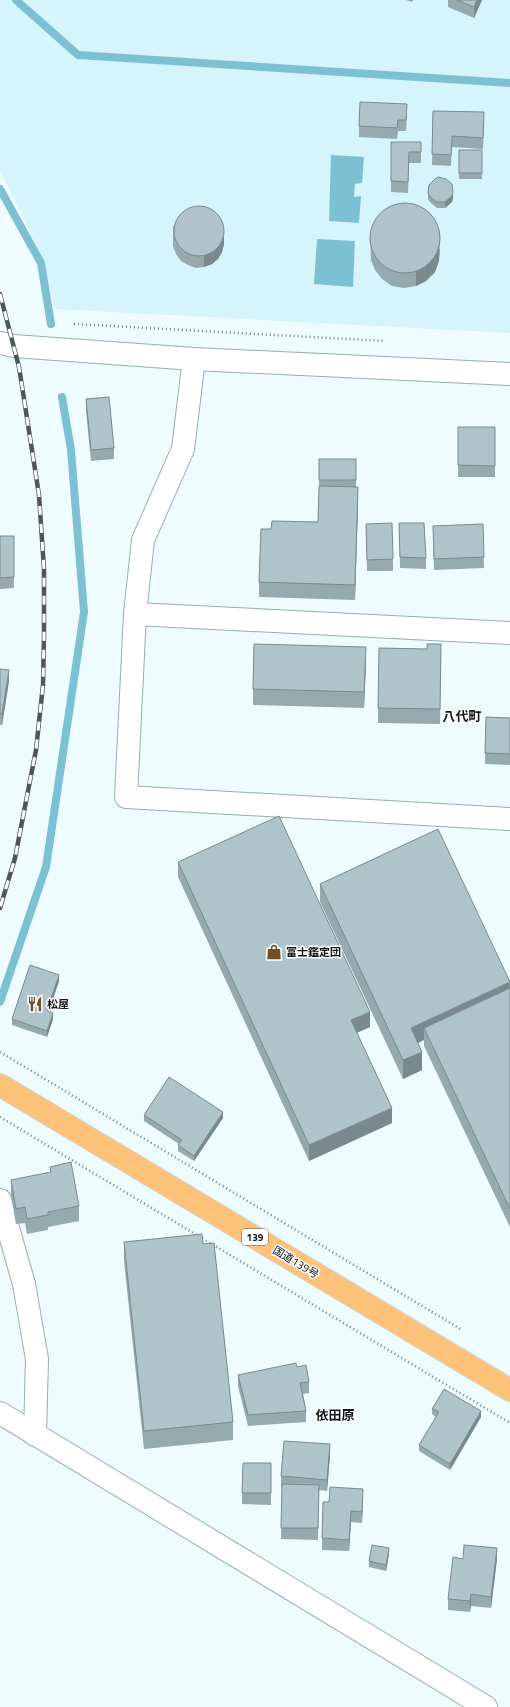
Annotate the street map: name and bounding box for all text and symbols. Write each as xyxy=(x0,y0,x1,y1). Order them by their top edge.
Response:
district label: 八代町 xyxy=(442,706,482,726)
shop icon: 富士鑑定団 xyxy=(265,943,283,961)
place label: 富士鑑定団 xyxy=(286,944,341,960)
restaurant icon: 松屋 xyxy=(26,995,44,1013)
place label: 松屋 xyxy=(47,996,69,1012)
road number: 139 xyxy=(242,1229,268,1245)
street label: 国道139号 xyxy=(270,1242,322,1282)
district label: 依田原 xyxy=(315,1405,355,1425)

